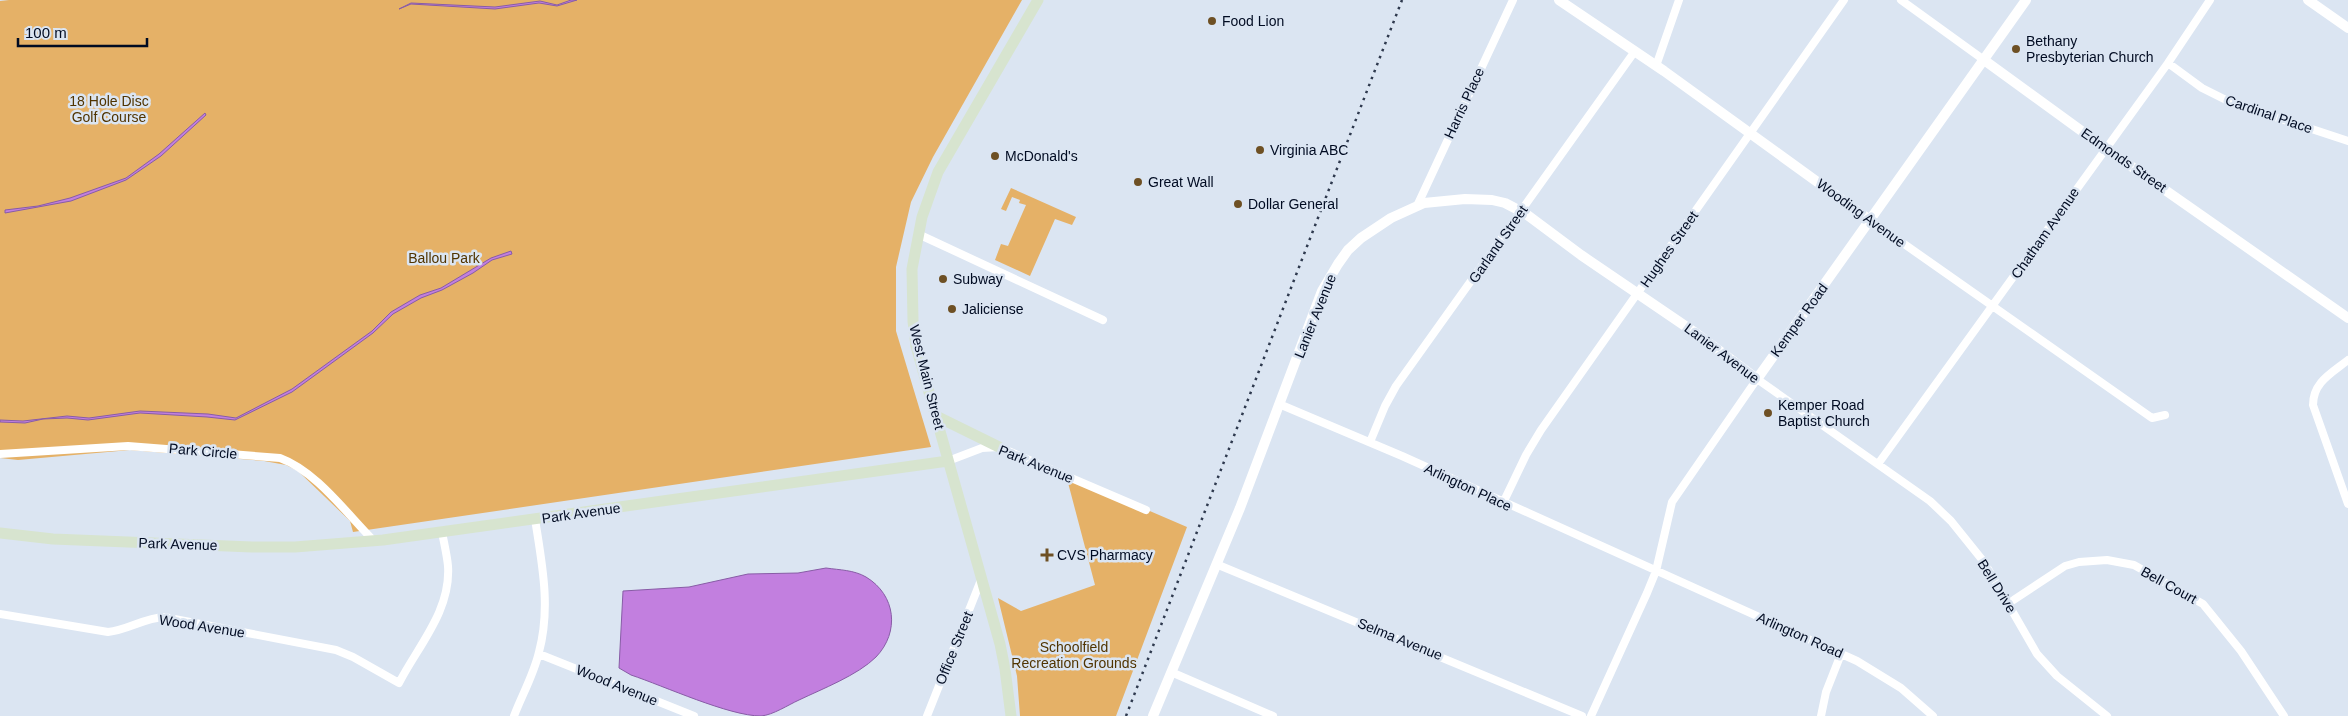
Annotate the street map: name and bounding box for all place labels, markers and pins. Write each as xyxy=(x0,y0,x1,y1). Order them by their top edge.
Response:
place label: Food Lion xyxy=(1222,13,1284,29)
marker: Food Lion xyxy=(1206,15,1218,27)
place label: Bethany Presbyterian Church xyxy=(2026,33,2154,65)
marker: Bethany Presbyterian Church xyxy=(2010,43,2022,55)
place label: Virginia ABC xyxy=(1270,142,1348,158)
marker: Virginia ABC xyxy=(1254,144,1266,156)
place label: McDonald's xyxy=(1005,148,1078,164)
marker: McDonald's xyxy=(989,150,1001,162)
place label: Great Wall xyxy=(1148,174,1214,190)
marker: Great Wall xyxy=(1132,176,1144,188)
place label: Dollar General xyxy=(1248,196,1338,212)
marker: Dollar General xyxy=(1232,198,1244,210)
place label: Subway xyxy=(953,271,1003,287)
marker: Subway xyxy=(937,273,949,285)
place label: Jaliciense xyxy=(962,301,1024,317)
marker: Jaliciense xyxy=(946,303,958,315)
place label: Kemper Road Baptist Church xyxy=(1778,397,1870,429)
marker: Kemper Road Baptist Church xyxy=(1762,407,1774,419)
place label: CVS Pharmacy xyxy=(1057,547,1153,563)
marker: CVS Pharmacy xyxy=(1041,549,1053,561)

